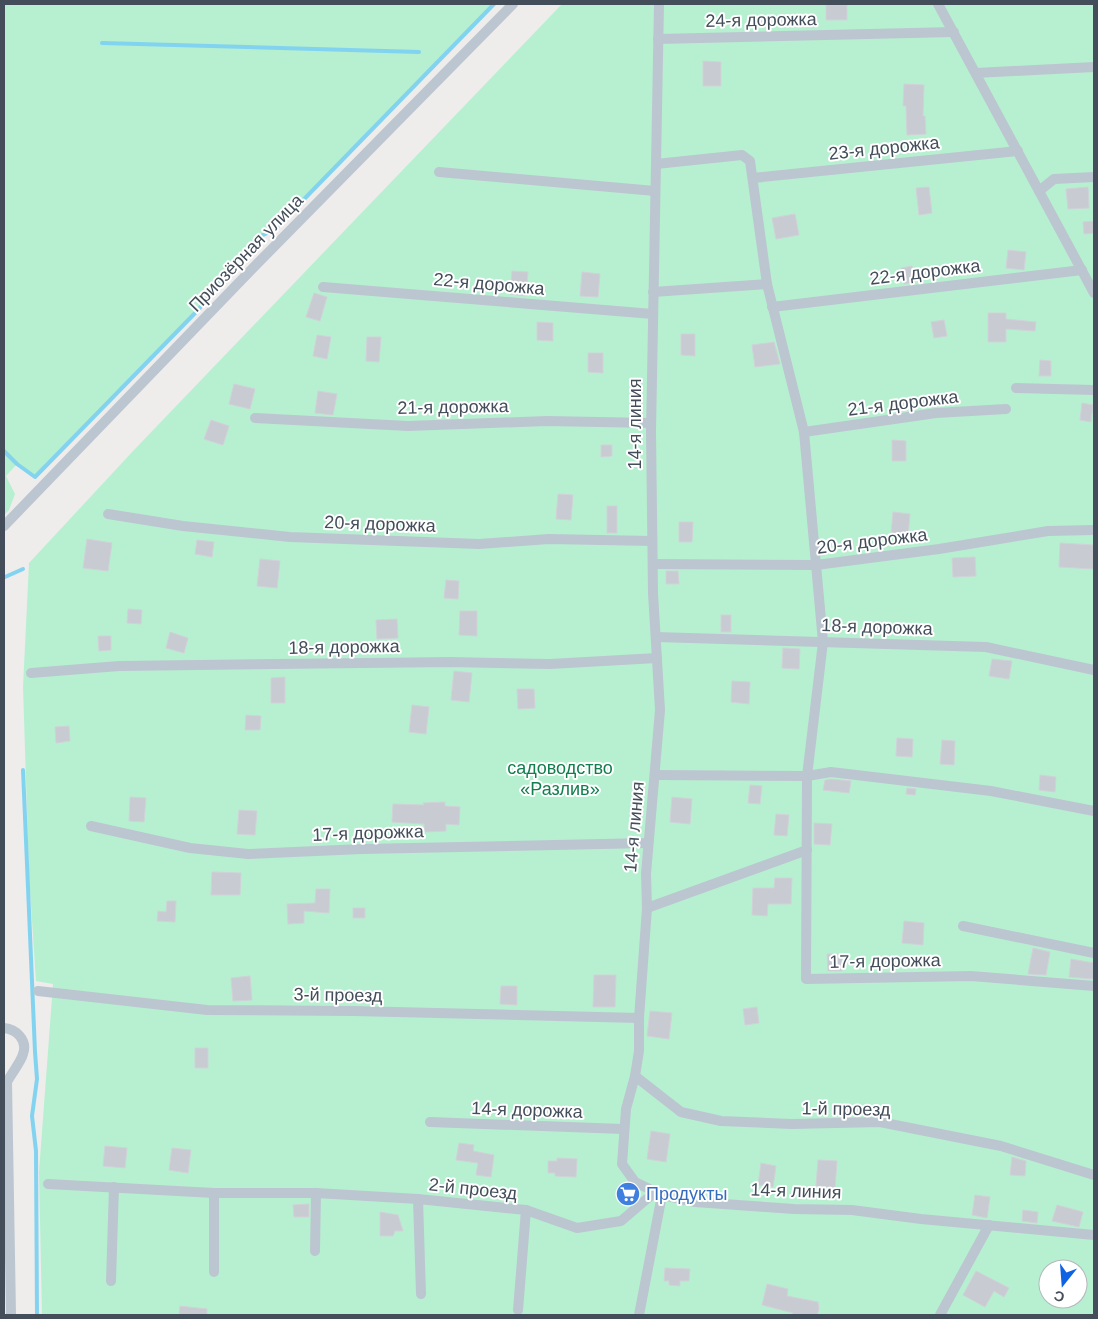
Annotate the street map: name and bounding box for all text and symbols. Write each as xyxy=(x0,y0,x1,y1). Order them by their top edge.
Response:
street label: 24-я дорожка xyxy=(705,9,818,31)
street label: 23-я дорожка xyxy=(828,132,941,164)
street label: Приозёрная улица xyxy=(185,190,308,316)
street label: 22-я дорожка xyxy=(868,255,982,289)
street label: 22-я дорожка xyxy=(433,269,546,299)
street label: 14-я линия xyxy=(625,378,645,470)
street label: 21-я дорожка xyxy=(846,386,960,420)
street label: 21-я дорожка xyxy=(397,396,510,418)
street label: 20-я дорожка xyxy=(324,512,437,536)
street label: 20-я дорожка xyxy=(815,524,929,558)
street label: 18-я дорожка xyxy=(821,615,934,639)
street label: 18-я дорожка xyxy=(288,636,401,658)
park label: садоводство «Разлив» xyxy=(507,758,613,799)
street label: 14-я линия xyxy=(620,781,648,873)
street label: 17-я дорожка xyxy=(312,821,425,845)
street label: 17-я дорожка xyxy=(829,950,942,972)
street label: 3-й проезд xyxy=(293,984,383,1006)
street label: 14-я дорожка xyxy=(471,1098,584,1122)
street label: 1-й проезд xyxy=(801,1098,891,1120)
street label: 2-й проезд xyxy=(428,1174,519,1204)
street label: 14-я линия xyxy=(750,1179,842,1203)
supermarket icon: Продукты xyxy=(615,1181,641,1207)
place label: Продукты xyxy=(646,1184,727,1204)
north arrow xyxy=(1038,1259,1088,1309)
text: С xyxy=(1052,1287,1066,1306)

